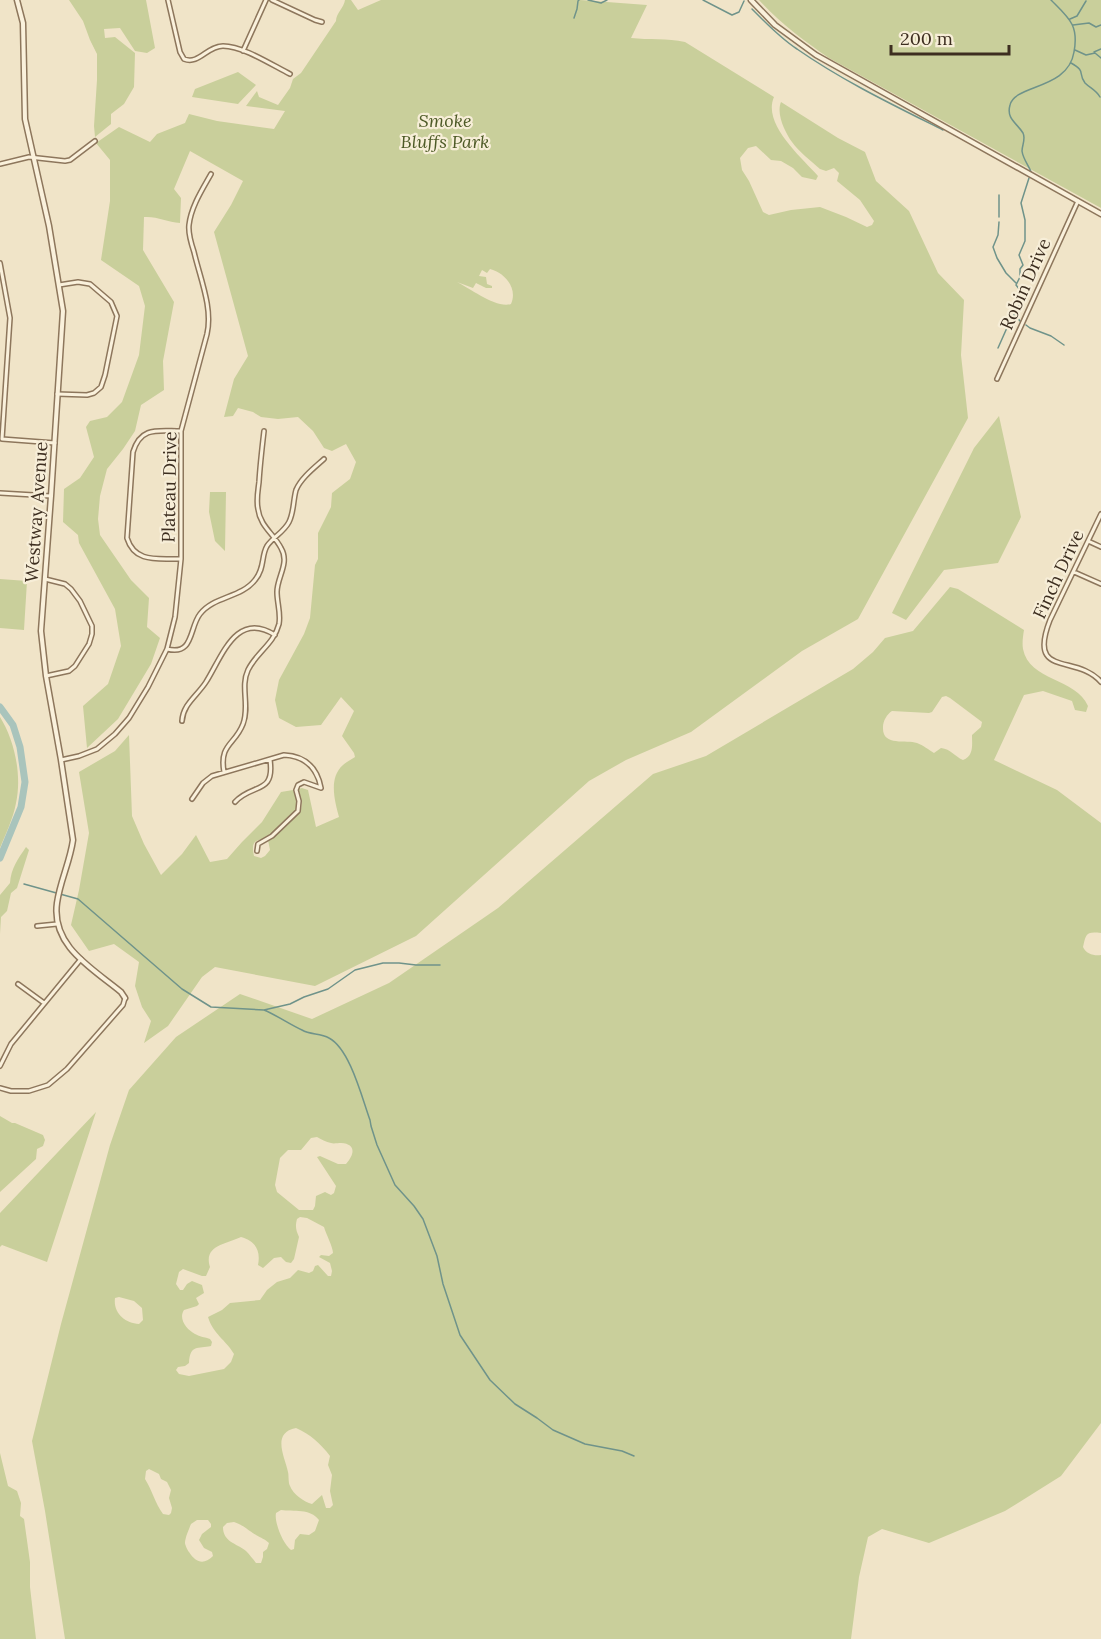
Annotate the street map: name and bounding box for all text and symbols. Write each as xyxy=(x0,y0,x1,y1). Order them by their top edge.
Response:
scale bar xyxy=(891,18,1010,56)
text: 200 m xyxy=(900,27,953,50)
park label: Smoke Bluffs Park xyxy=(401,109,489,153)
street label: Robin Drive xyxy=(995,234,1056,333)
street label: Plateau Drive xyxy=(157,431,181,543)
street label: Westway Avenue xyxy=(20,441,52,583)
street label: Finch Drive xyxy=(1027,525,1089,622)

